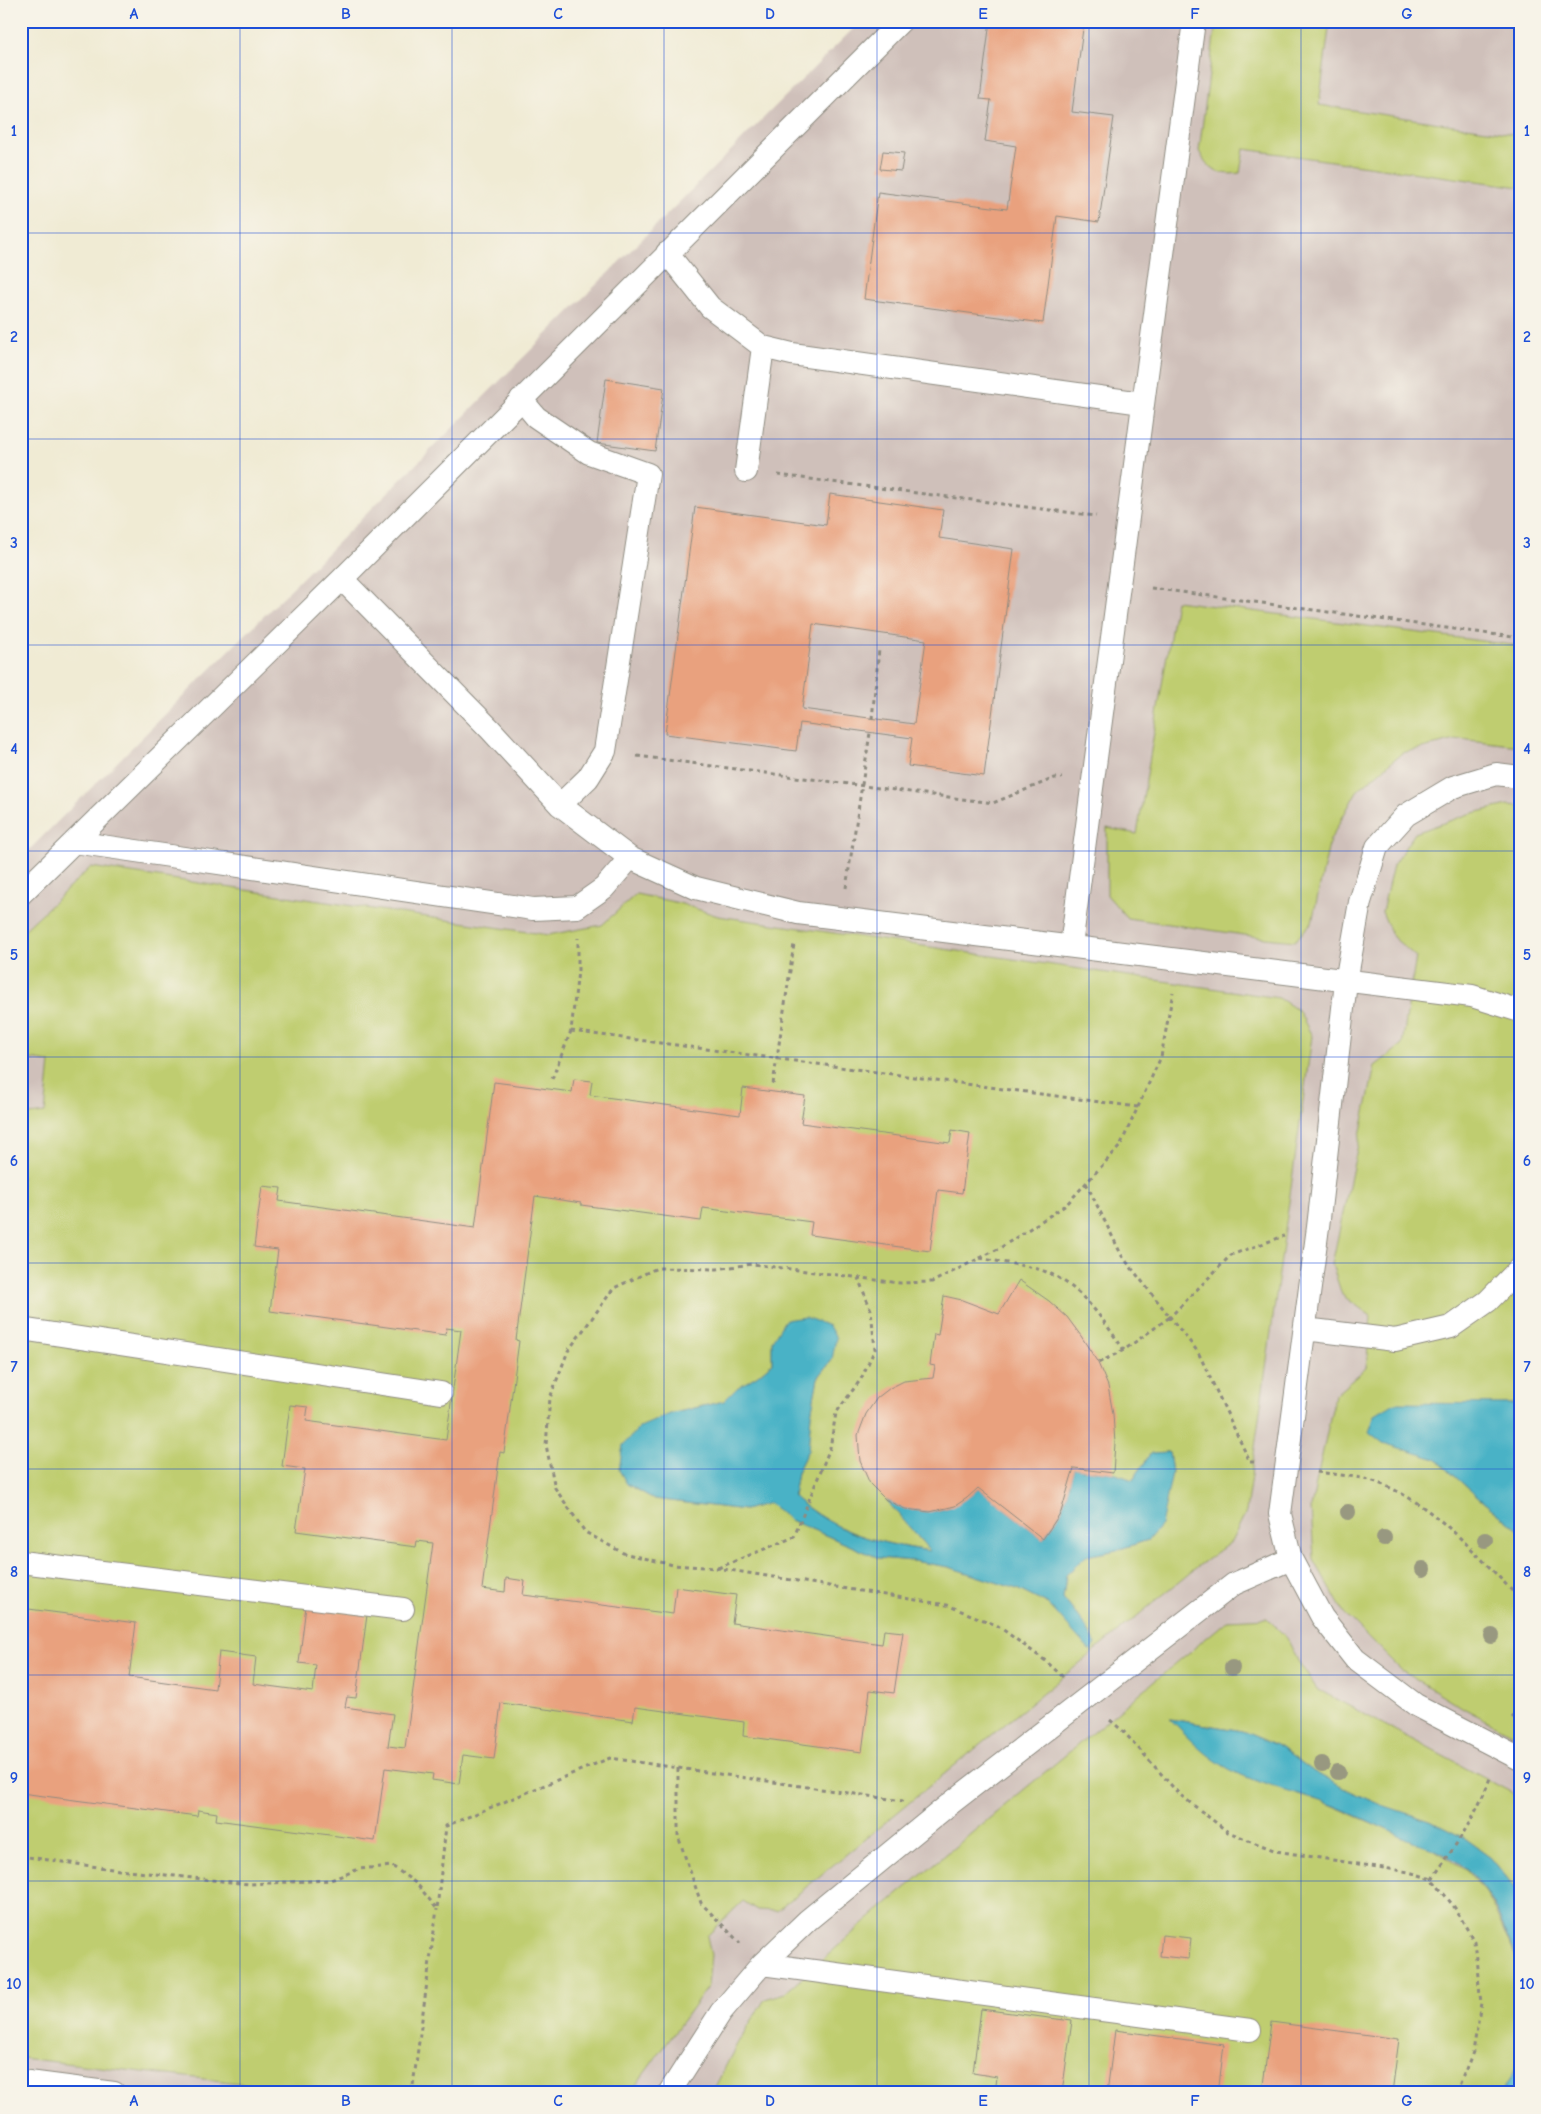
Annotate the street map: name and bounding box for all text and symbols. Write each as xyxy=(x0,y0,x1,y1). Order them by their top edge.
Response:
text: A xyxy=(130,5,139,23)
text: B xyxy=(341,5,351,23)
text: C xyxy=(553,5,563,23)
text: D xyxy=(765,5,775,23)
text: E xyxy=(978,5,988,23)
text: F xyxy=(1190,5,1200,23)
text: G xyxy=(1401,5,1413,23)
text: 1 xyxy=(11,122,17,140)
text: 1 xyxy=(1524,122,1530,140)
text: 2 xyxy=(10,328,18,346)
text: 2 xyxy=(1523,328,1531,346)
text: 3 xyxy=(10,534,18,552)
text: 3 xyxy=(1523,534,1531,552)
text: 4 xyxy=(10,740,18,758)
text: 4 xyxy=(1523,740,1531,758)
text: 5 xyxy=(10,946,18,964)
text: 5 xyxy=(1523,946,1531,964)
text: 6 xyxy=(10,1152,18,1170)
text: 6 xyxy=(1523,1152,1531,1170)
text: 7 xyxy=(10,1358,18,1376)
text: 7 xyxy=(1523,1358,1531,1376)
text: 8 xyxy=(10,1563,18,1581)
text: 8 xyxy=(1523,1563,1531,1581)
text: 9 xyxy=(10,1769,18,1787)
text: 9 xyxy=(1523,1769,1531,1787)
text: 10 xyxy=(6,1975,22,1993)
text: 10 xyxy=(1519,1975,1535,1993)
text: A xyxy=(130,2092,139,2110)
text: B xyxy=(341,2092,351,2110)
text: C xyxy=(553,2092,563,2110)
text: D xyxy=(765,2092,775,2110)
text: E xyxy=(978,2092,988,2110)
text: F xyxy=(1190,2092,1200,2110)
text: G xyxy=(1401,2092,1413,2110)

